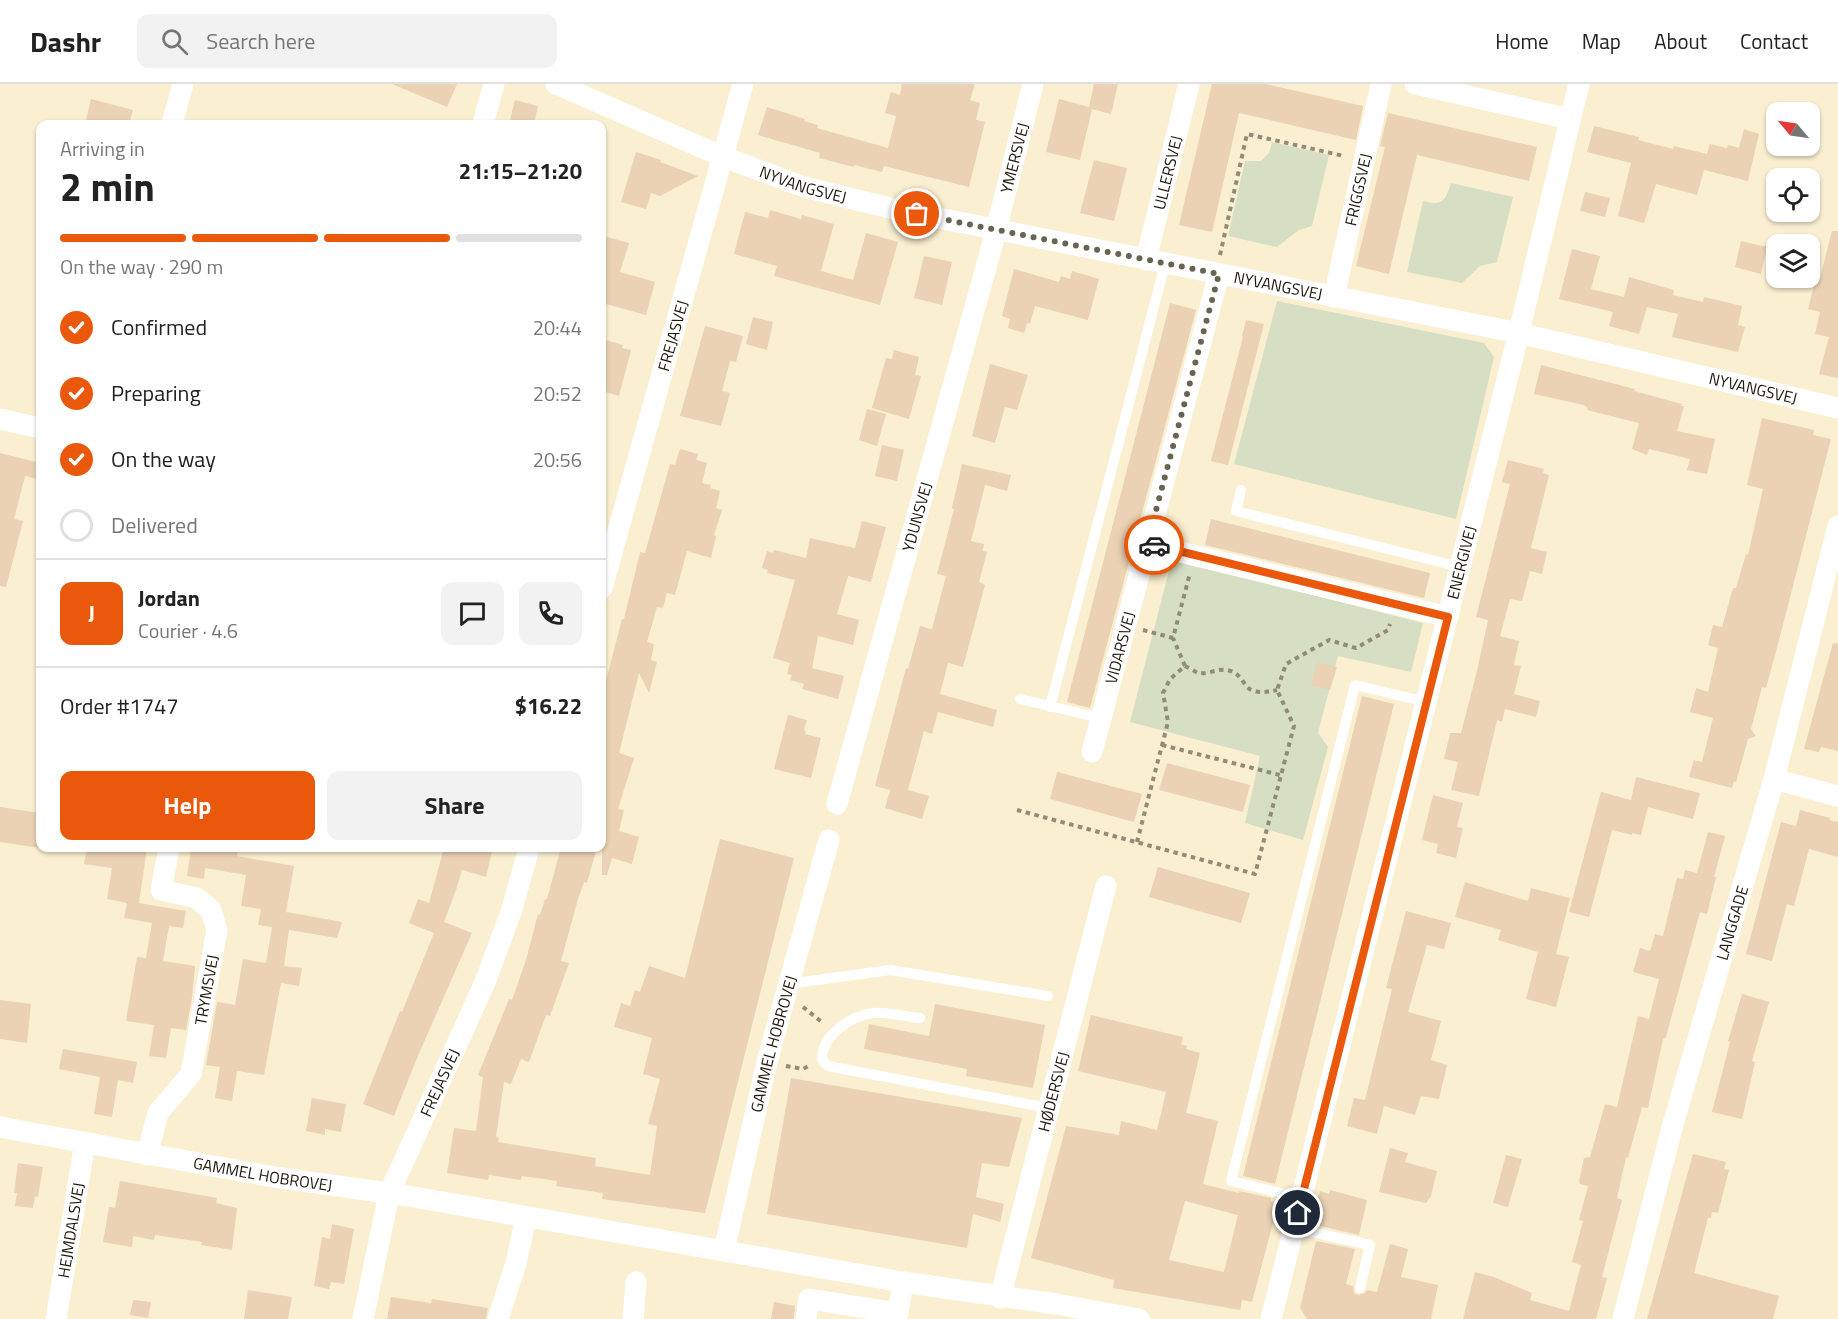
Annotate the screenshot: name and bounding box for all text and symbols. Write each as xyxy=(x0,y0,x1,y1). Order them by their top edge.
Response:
search box xyxy=(137,14,557,68)
text: Dashr xyxy=(30,20,101,63)
text: Search here xyxy=(206,24,315,58)
icon: search xyxy=(158,25,191,58)
text: Home xyxy=(1495,25,1549,57)
text: Map xyxy=(1582,25,1621,57)
text: About xyxy=(1654,25,1707,57)
text: Contact xyxy=(1740,25,1808,57)
north arrow xyxy=(1766,102,1820,156)
map controls xyxy=(1766,102,1820,288)
street label: YMERSVEJ xyxy=(994,120,1035,196)
text: Arriving in xyxy=(60,133,145,164)
street label: ULLERSVEJ xyxy=(1147,133,1188,212)
street label: FRIGGSVEJ xyxy=(1338,151,1377,228)
text: 21:15–21:20 xyxy=(459,154,582,188)
text: 2 min xyxy=(60,157,155,216)
street label: NYVANGSVEJ xyxy=(756,159,849,209)
button: locate xyxy=(1766,168,1820,222)
pin xyxy=(891,188,942,239)
icon: bag xyxy=(900,197,933,230)
button: layers xyxy=(1766,234,1820,288)
text: On the way · 290 m xyxy=(60,251,223,282)
street label: NYVANGSVEJ xyxy=(1232,265,1325,306)
street label: FREJASVEJ xyxy=(651,298,694,374)
text: Confirmed xyxy=(111,310,207,344)
icon: check xyxy=(60,311,93,344)
text: 20:44 xyxy=(533,312,582,343)
street label: NYVANGSVEJ xyxy=(1707,366,1800,410)
text: Preparing xyxy=(111,376,201,410)
icon: check xyxy=(60,377,93,410)
text: 20:52 xyxy=(533,378,582,409)
text: On the way xyxy=(111,442,216,476)
icon: check xyxy=(60,443,93,476)
text: 20:56 xyxy=(533,444,582,475)
street label: YDUNSVEJ xyxy=(896,479,938,554)
text: Delivered xyxy=(111,508,198,542)
courier xyxy=(1124,515,1184,575)
street label: ENERGIVEJ xyxy=(1440,523,1482,602)
icon: car xyxy=(1138,529,1171,562)
text: Jordan xyxy=(138,581,200,615)
button: chat xyxy=(441,582,504,645)
button: phone xyxy=(519,582,582,645)
text: J xyxy=(88,596,95,630)
street label: VIDARSVEJ xyxy=(1099,609,1141,687)
text: Courier · 4.6 xyxy=(138,615,238,646)
text: Order #1747 xyxy=(60,689,179,723)
text: $16.22 xyxy=(515,689,582,723)
button: Help xyxy=(60,771,315,840)
button: Share xyxy=(327,771,582,840)
street label: LANGGADE xyxy=(1710,883,1754,963)
street label: TRYMSVEJ xyxy=(188,953,224,1027)
street label: GAMMEL HOBROVEJ xyxy=(744,973,803,1115)
street label: FREJASVEJ xyxy=(414,1045,465,1121)
street label: HØDERSVEJ xyxy=(1031,1049,1075,1134)
street label: GAMMEL HOBROVEJ xyxy=(191,1151,334,1197)
street label: HEJMDALSVEJ xyxy=(51,1181,90,1280)
pin xyxy=(1272,1187,1323,1238)
icon: home xyxy=(1281,1196,1314,1229)

